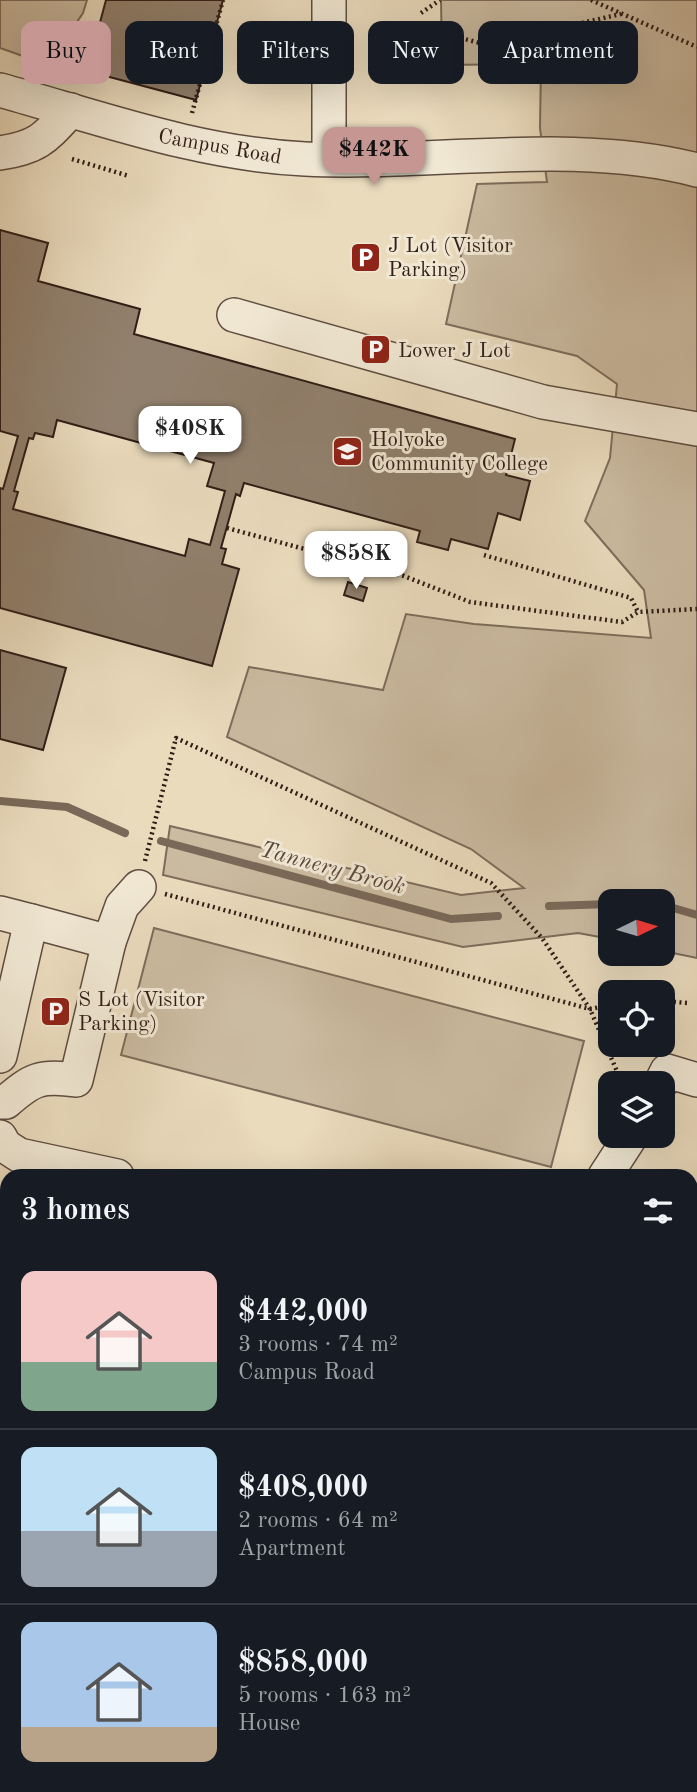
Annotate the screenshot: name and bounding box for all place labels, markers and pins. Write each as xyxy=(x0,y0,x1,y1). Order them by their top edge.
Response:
pin: $442K xyxy=(325,128,423,187)
place label: J Lot (Visitor Parking) xyxy=(388,236,513,281)
parking icon: J Lot (Visitor Parking) xyxy=(348,240,382,274)
parking icon: Lower J Lot xyxy=(358,333,392,367)
place label: Lower J Lot xyxy=(398,341,511,362)
pin: $408K xyxy=(141,406,239,466)
place label: Holyoke Community College xyxy=(371,430,548,475)
school or university icon: Holyoke Community College xyxy=(331,434,365,468)
pin: $858K xyxy=(307,532,405,591)
place label: S Lot (Visitor Parking) xyxy=(78,990,205,1035)
parking icon: S Lot (Visitor Parking) xyxy=(38,994,72,1028)

